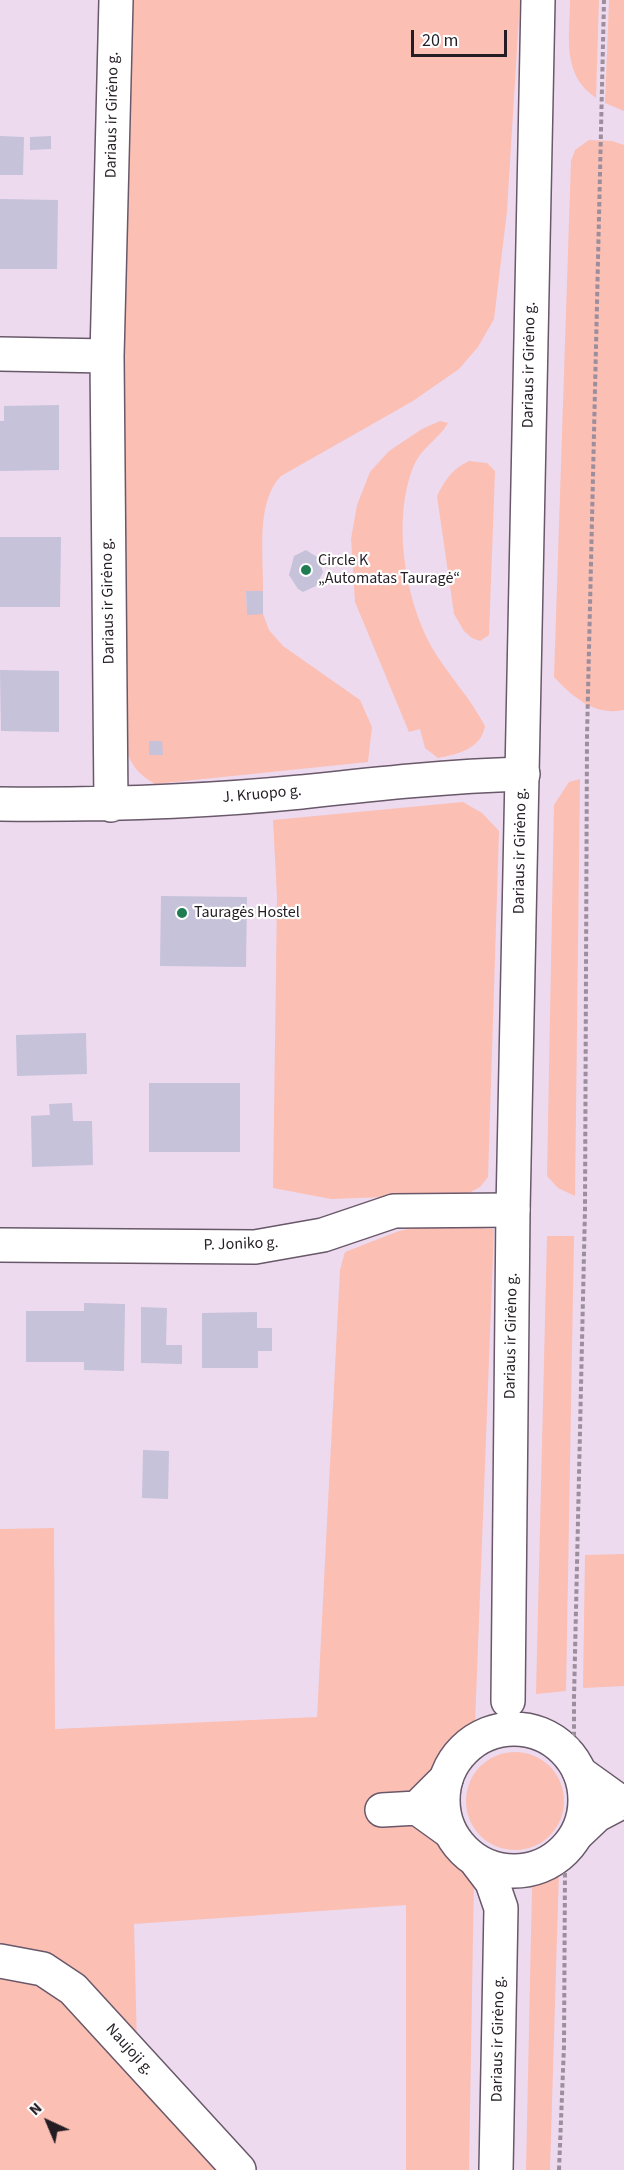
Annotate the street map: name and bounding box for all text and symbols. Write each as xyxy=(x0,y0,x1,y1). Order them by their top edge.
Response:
scale bar xyxy=(414,18,510,56)
text: 20 m xyxy=(422,28,458,53)
street label: Dariaus ir Girėno g. xyxy=(102,52,124,178)
street label: Dariaus ir Girėno g. xyxy=(519,302,541,428)
street label: Dariaus ir Girėno g. xyxy=(98,538,120,664)
place label: Circle K „Automatas Tauragė“ xyxy=(318,551,460,589)
marker: Circle K „Automatas Tauragė“ xyxy=(299,563,313,577)
street label: J. Kruopo g. xyxy=(222,782,302,808)
street label: Dariaus ir Girėno g. xyxy=(510,788,532,914)
place label: Tauragės Hostel xyxy=(194,903,300,923)
marker: Tauragės Hostel xyxy=(175,906,189,920)
street label: P. Joniko g. xyxy=(203,1234,279,1256)
street label: Dariaus ir Girėno g. xyxy=(501,1273,523,1399)
street label: Dariaus ir Girėno g. xyxy=(488,1976,510,2102)
street label: Naujoji g. xyxy=(101,2020,157,2080)
north arrow xyxy=(18,2092,78,2152)
text: N xyxy=(24,2097,47,2121)

